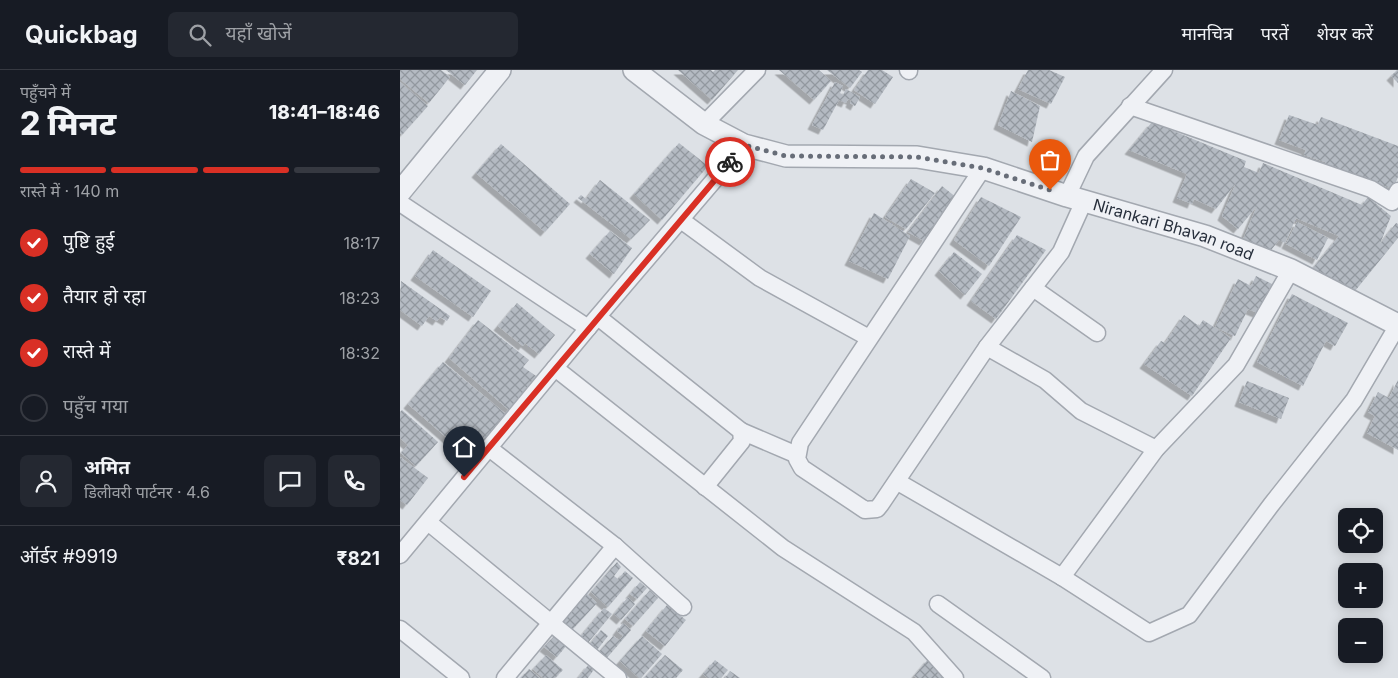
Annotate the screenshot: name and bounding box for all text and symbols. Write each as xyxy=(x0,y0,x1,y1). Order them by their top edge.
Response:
search box xyxy=(168,12,518,57)
text: Quickbag xyxy=(25,20,138,49)
icon: search xyxy=(186,21,214,49)
text: यहाँ खोजें xyxy=(226,22,292,45)
text: मानचित्र xyxy=(1181,23,1233,44)
text: परतें xyxy=(1261,23,1289,44)
text: शेयर करें xyxy=(1317,23,1373,44)
text: पहुँचने में xyxy=(20,82,71,102)
text: 18:41–18:46 xyxy=(269,101,380,124)
text: 2 मिनट xyxy=(20,104,116,143)
courier xyxy=(705,137,755,187)
pin xyxy=(1029,139,1071,190)
icon: bag xyxy=(1036,146,1064,174)
icon: bike xyxy=(716,148,744,176)
text: रास्ते में · 140 m xyxy=(20,181,119,201)
street label: Nirankari Bhavan road xyxy=(1091,194,1257,264)
icon: check xyxy=(20,229,48,257)
text: पुष्टि हुई xyxy=(63,230,115,253)
text: 18:17 xyxy=(343,233,380,253)
icon: check xyxy=(20,284,48,312)
text: तैयार हो रहा xyxy=(63,285,146,308)
text: 18:23 xyxy=(339,288,380,308)
icon: check xyxy=(20,339,48,367)
text: रास्ते में xyxy=(63,340,111,363)
text: 18:32 xyxy=(339,343,380,363)
text: पहुँच गया xyxy=(63,395,128,418)
pin xyxy=(443,426,485,477)
icon: home xyxy=(450,433,478,461)
button: person xyxy=(20,455,72,507)
button: chat xyxy=(264,455,316,507)
button: phone xyxy=(328,455,380,507)
text: अमित xyxy=(84,456,130,479)
text: डिलीवरी पार्टनर · 4.6 xyxy=(84,482,210,502)
map controls xyxy=(1338,508,1383,663)
button: locate xyxy=(1338,508,1383,553)
text: ऑर्डर #9919 xyxy=(20,545,118,568)
text: ₹821 xyxy=(337,547,380,570)
button: + xyxy=(1338,563,1383,608)
button: − xyxy=(1338,618,1383,663)

